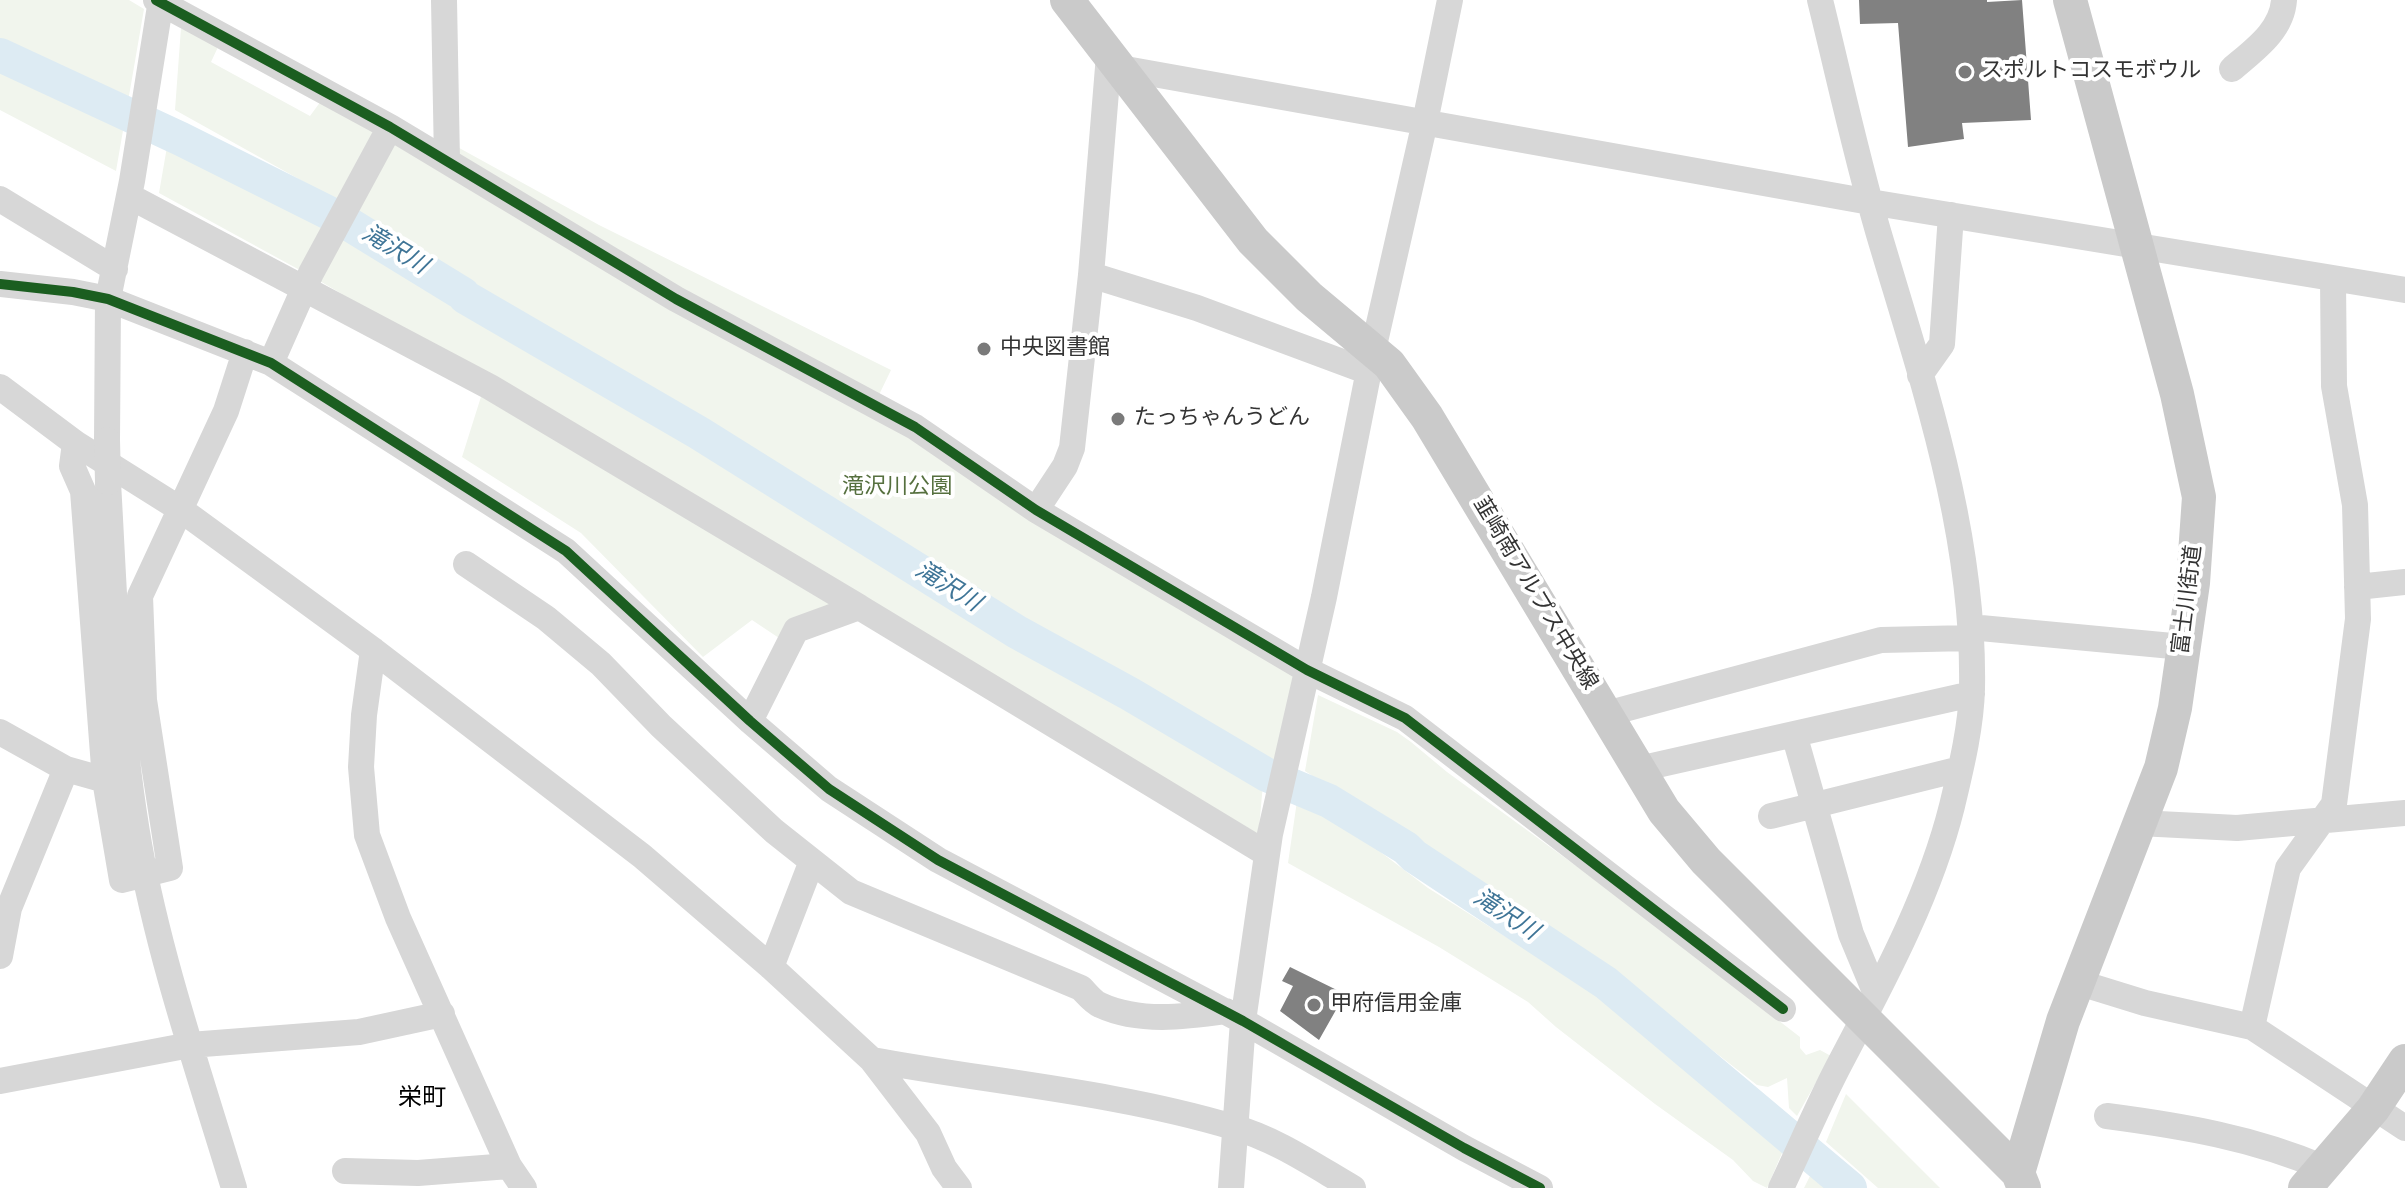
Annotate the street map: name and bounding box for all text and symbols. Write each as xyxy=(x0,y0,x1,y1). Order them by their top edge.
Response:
place label: スポルトコスモボウル xyxy=(1981,59,2201,85)
marker: スポルトコスモボウル xyxy=(1956,63,1974,81)
water label: 滝沢川 xyxy=(356,220,432,282)
place label: 中央図書館 xyxy=(1000,336,1110,362)
marker: 中央図書館 xyxy=(975,340,993,358)
place label: たっちゃんうどん xyxy=(1134,406,1310,432)
marker: たっちゃんうどん xyxy=(1109,410,1127,428)
park label: 滝沢川公園 xyxy=(842,475,952,501)
street label: 韮崎南アルプス中央線 xyxy=(1466,493,1602,695)
street label: 富士川街道 xyxy=(2169,544,2209,656)
water label: 滝沢川 xyxy=(909,557,985,619)
water label: 滝沢川 xyxy=(1467,884,1543,948)
place label: 甲府信用金庫 xyxy=(1330,992,1462,1018)
marker: 甲府信用金庫 xyxy=(1305,996,1323,1014)
district label: 栄町 xyxy=(398,1086,446,1114)

